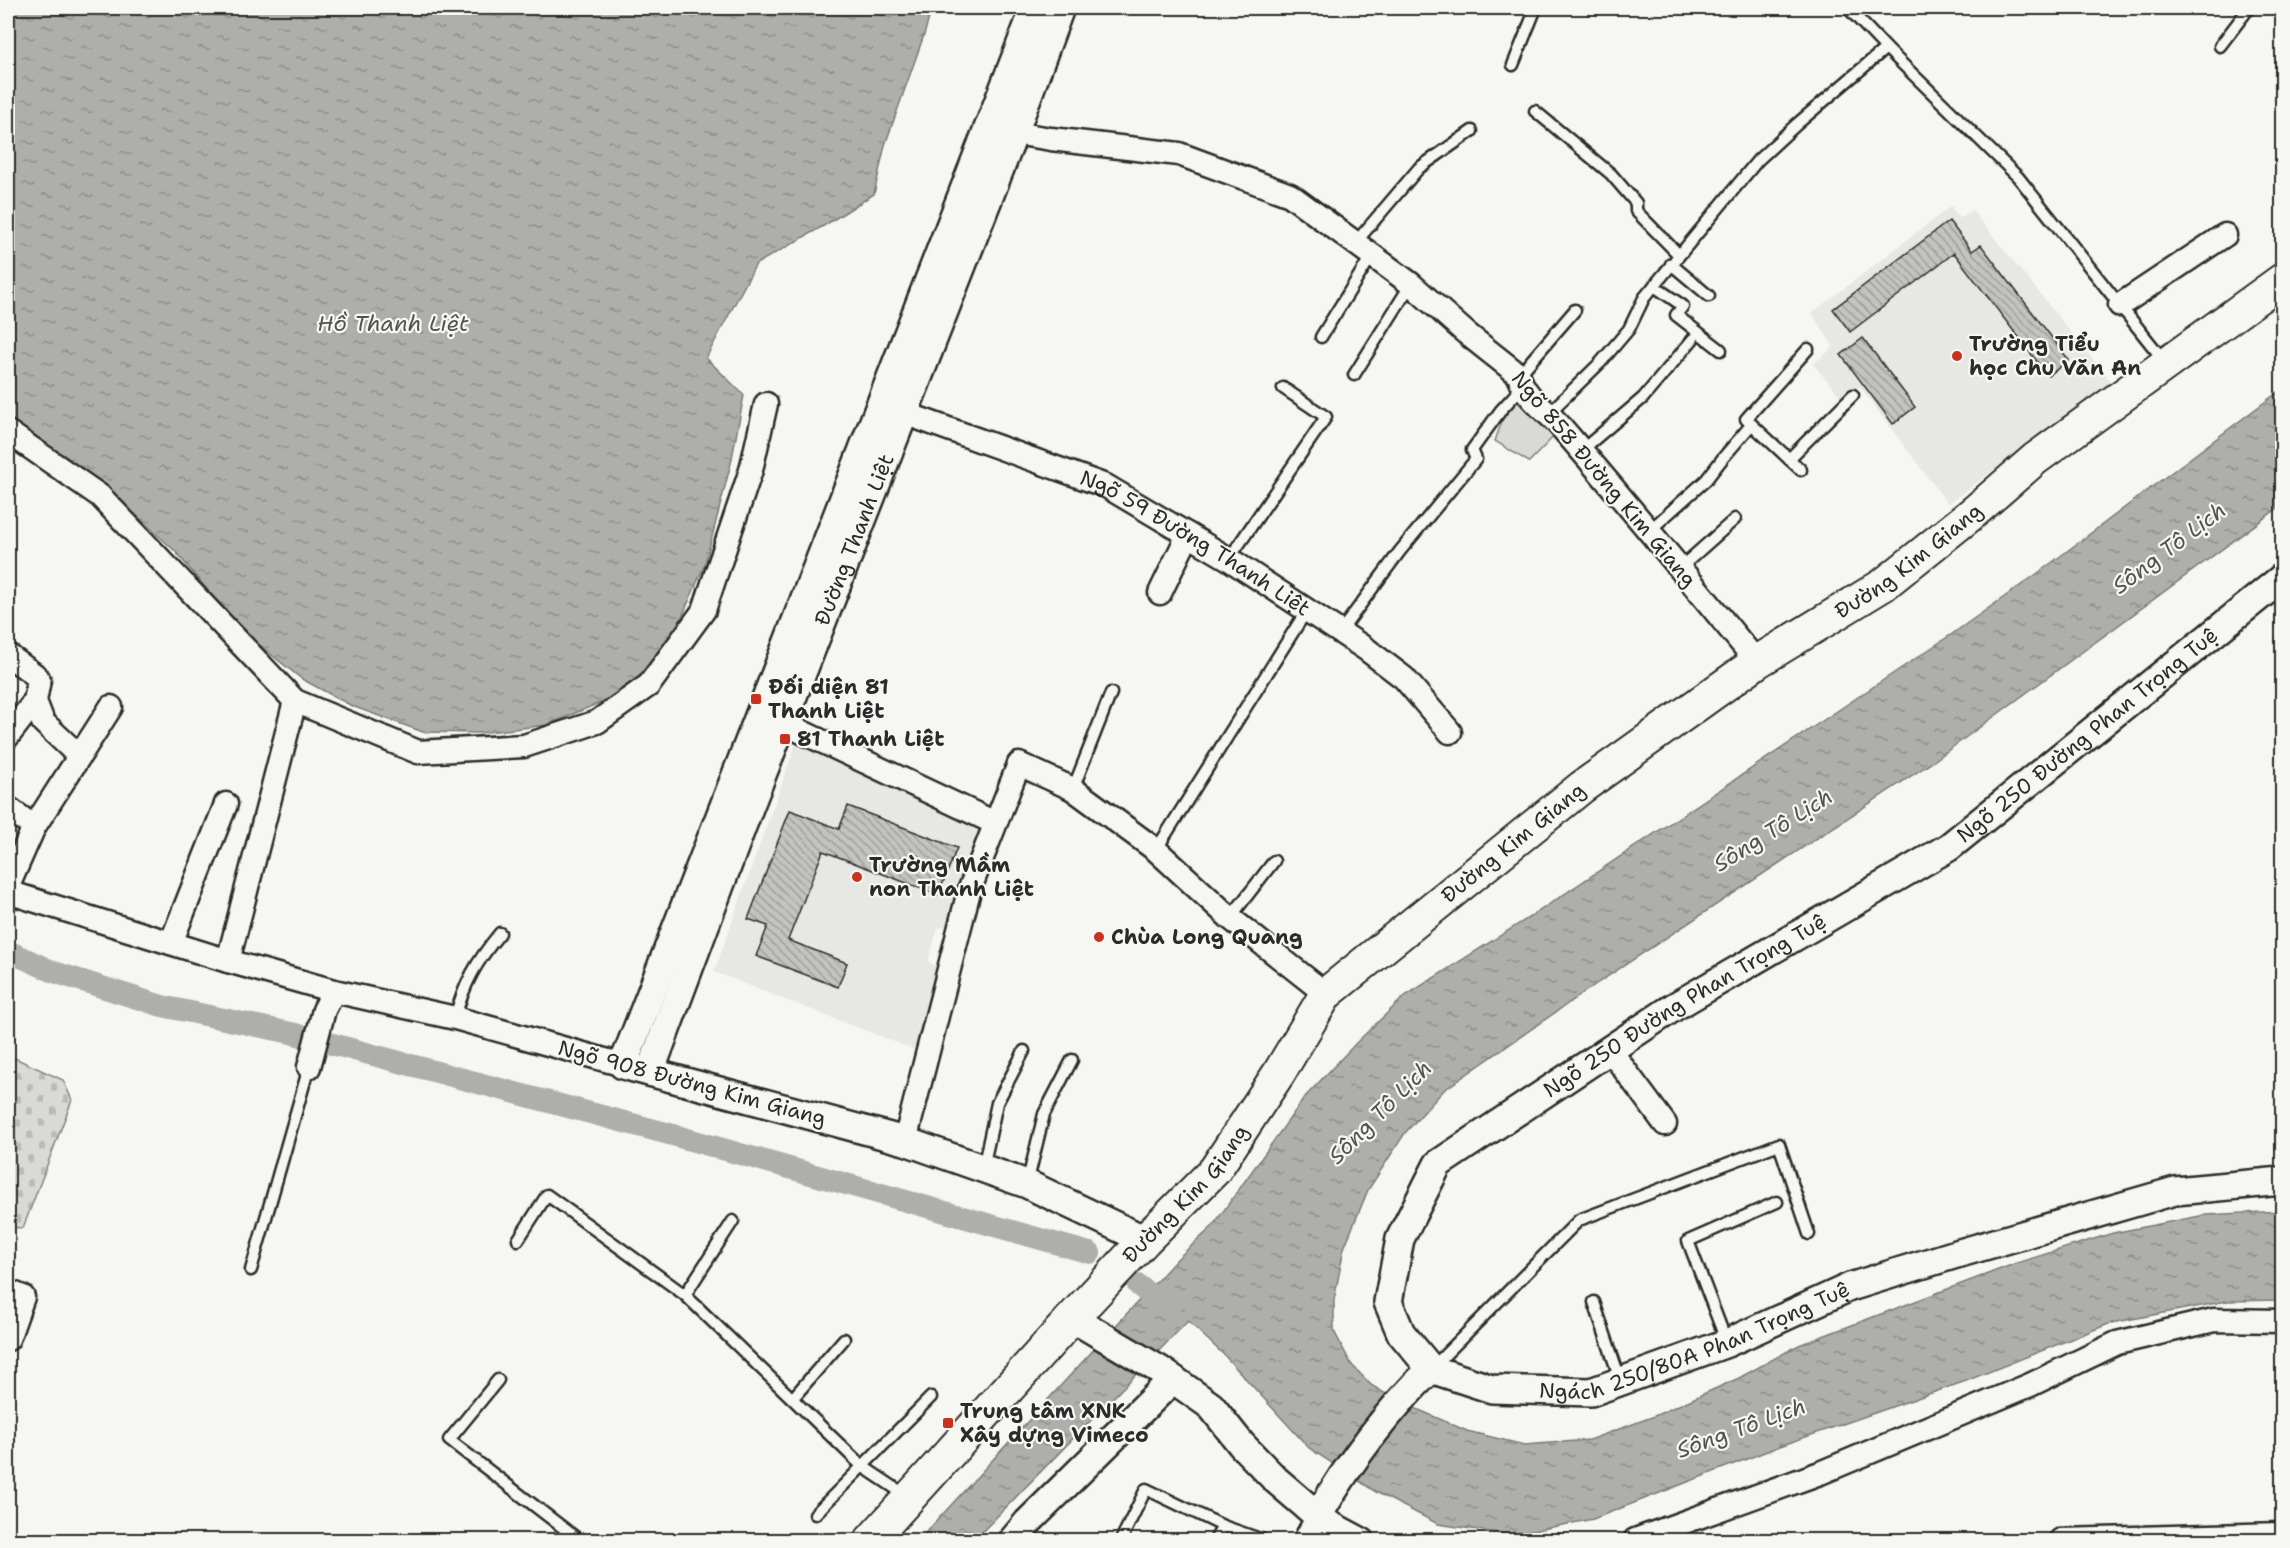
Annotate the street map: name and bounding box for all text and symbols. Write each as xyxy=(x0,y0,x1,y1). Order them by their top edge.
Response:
water label: Hồ Thanh Liệt xyxy=(317,309,469,338)
place label: Trường Tiểu học Chu Văn An xyxy=(1969,330,2141,382)
marker: Trường Tiểu học Chu Văn An xyxy=(1950,349,1964,363)
street label: Ngõ 858 Đường Kim Giang xyxy=(1505,365,1703,593)
street label: Đường Thanh Liệt xyxy=(808,450,901,630)
street label: Ngõ 59 Đường Thanh Liệt xyxy=(1076,464,1315,622)
water label: Sông Tô Lịch xyxy=(2106,496,2232,600)
street label: Đường Kim Giang xyxy=(1830,497,1988,625)
street label: Ngõ 250 Đường Phan Trọng Tuệ xyxy=(1951,621,2224,849)
place label: Đối diện 81 Thanh Liệt xyxy=(768,673,889,725)
marker: Đối diện 81 Thanh Liệt xyxy=(749,692,763,706)
place label: 81 Thanh Liệt xyxy=(797,725,944,753)
marker: 81 Thanh Liệt xyxy=(778,732,792,746)
street label: Đường Kim Giang xyxy=(1435,776,1591,909)
water label: Sông Tô Lịch xyxy=(1708,782,1838,878)
place label: Trường Mầm non Thanh Liệt xyxy=(869,851,1034,903)
marker: Trường Mầm non Thanh Liệt xyxy=(850,870,864,884)
street label: Ngõ 250 Đường Phan Trọng Tuệ xyxy=(1538,907,1831,1104)
place label: Chùa Long Quang xyxy=(1111,923,1303,951)
marker: Chùa Long Quang xyxy=(1092,930,1106,944)
street label: Ngõ 908 Đường Kim Giang xyxy=(555,1034,829,1132)
water label: Sông Tô Lịch xyxy=(1322,1054,1438,1170)
street label: Đường Kim Giang xyxy=(1116,1119,1255,1269)
street label: Ngách 250/80A Phan Trọng Tuệ xyxy=(1539,1275,1854,1406)
water label: Sông Tô Lịch xyxy=(1672,1391,1810,1465)
place label: Trung tâm XNK Xây dựng Vimeco xyxy=(960,1397,1149,1449)
marker: Trung tâm XNK Xây dựng Vimeco xyxy=(941,1416,955,1430)

